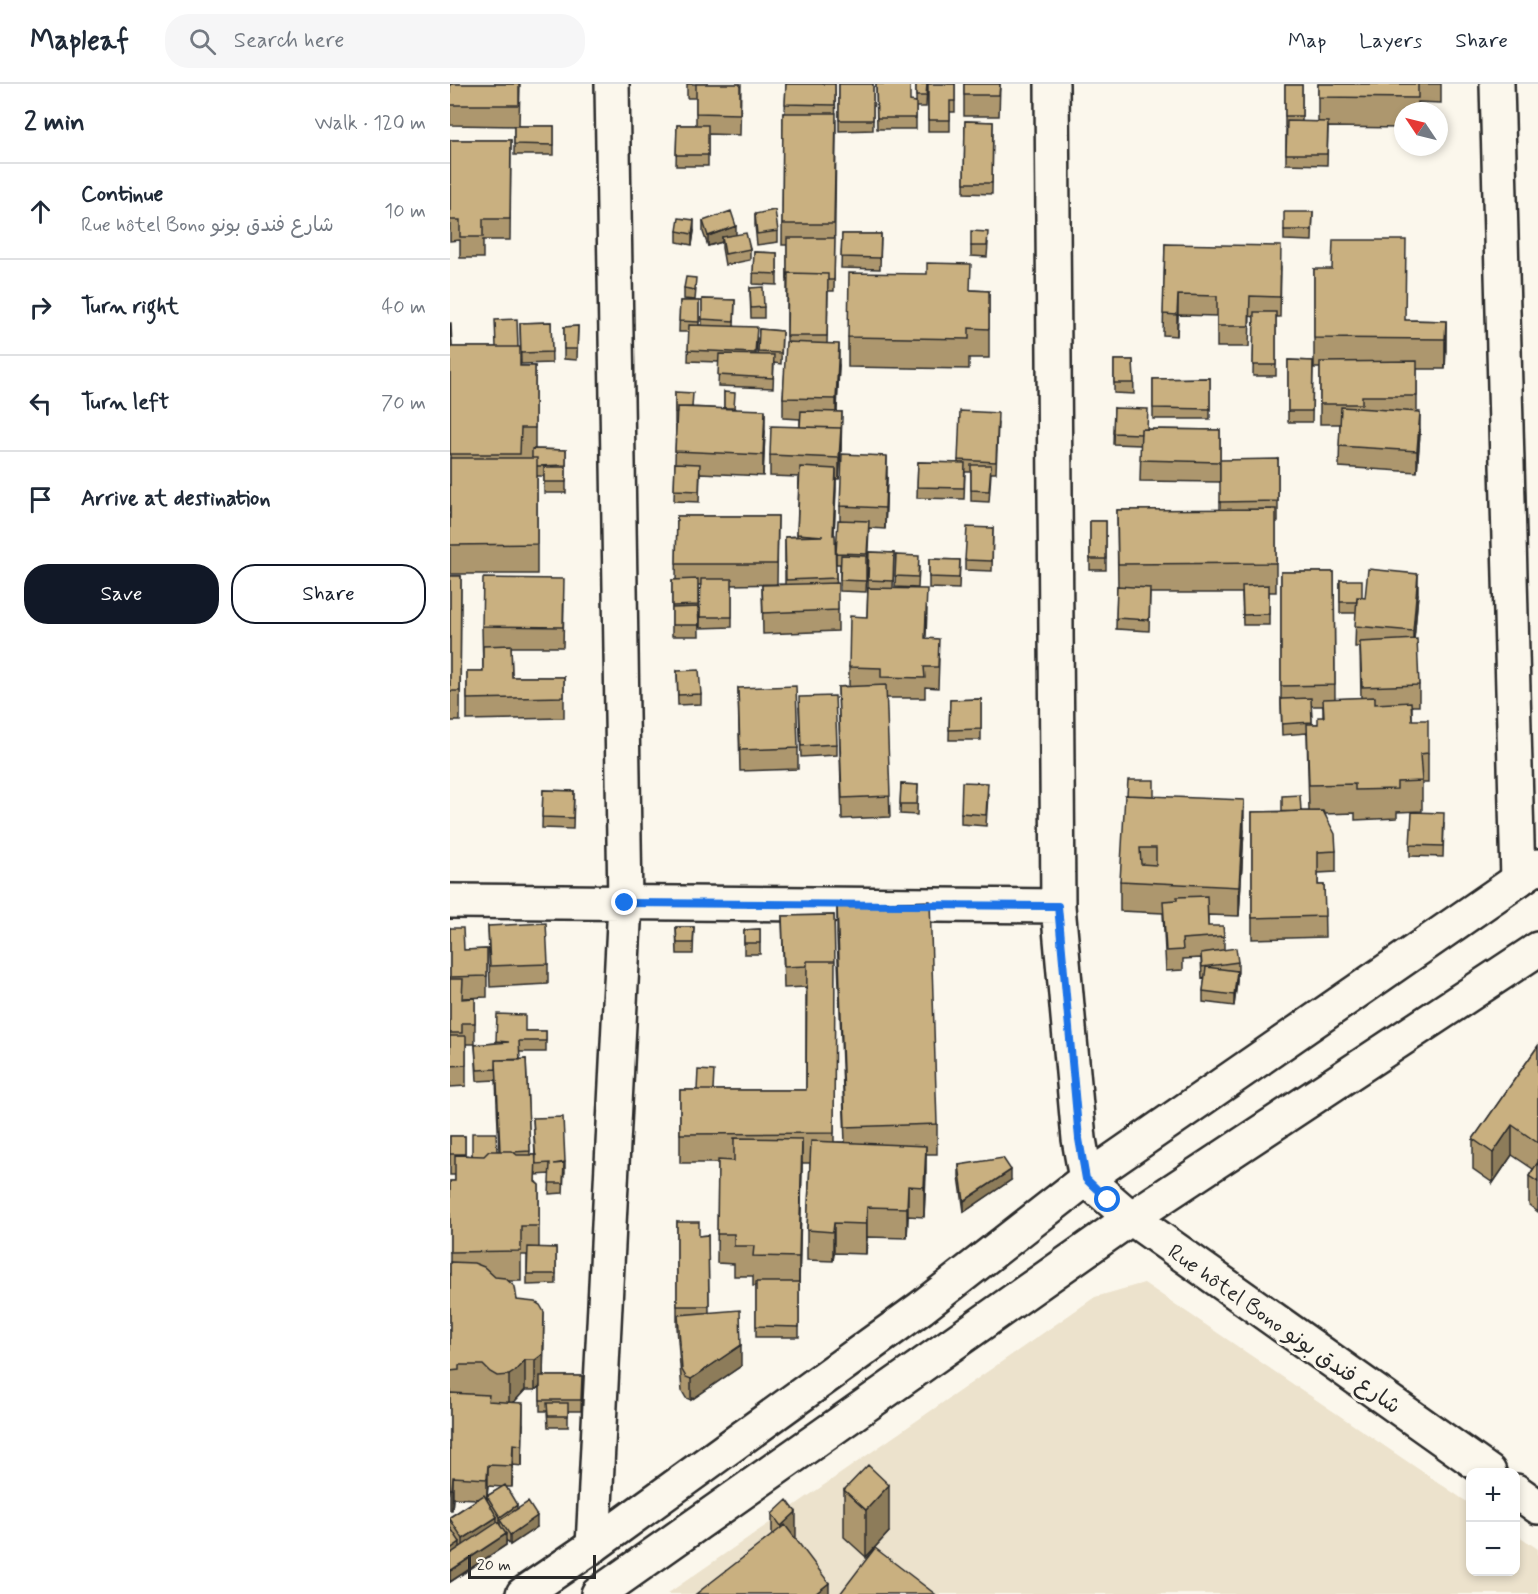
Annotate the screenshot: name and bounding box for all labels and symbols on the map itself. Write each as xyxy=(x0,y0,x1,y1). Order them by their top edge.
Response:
north arrow xyxy=(1394,102,1448,156)
route end xyxy=(611,889,637,915)
route start xyxy=(1094,1186,1120,1212)
street label: Rue hôtel Bono شارع فندق بونو xyxy=(1162,1238,1406,1421)
scale bar xyxy=(468,1552,596,1580)

